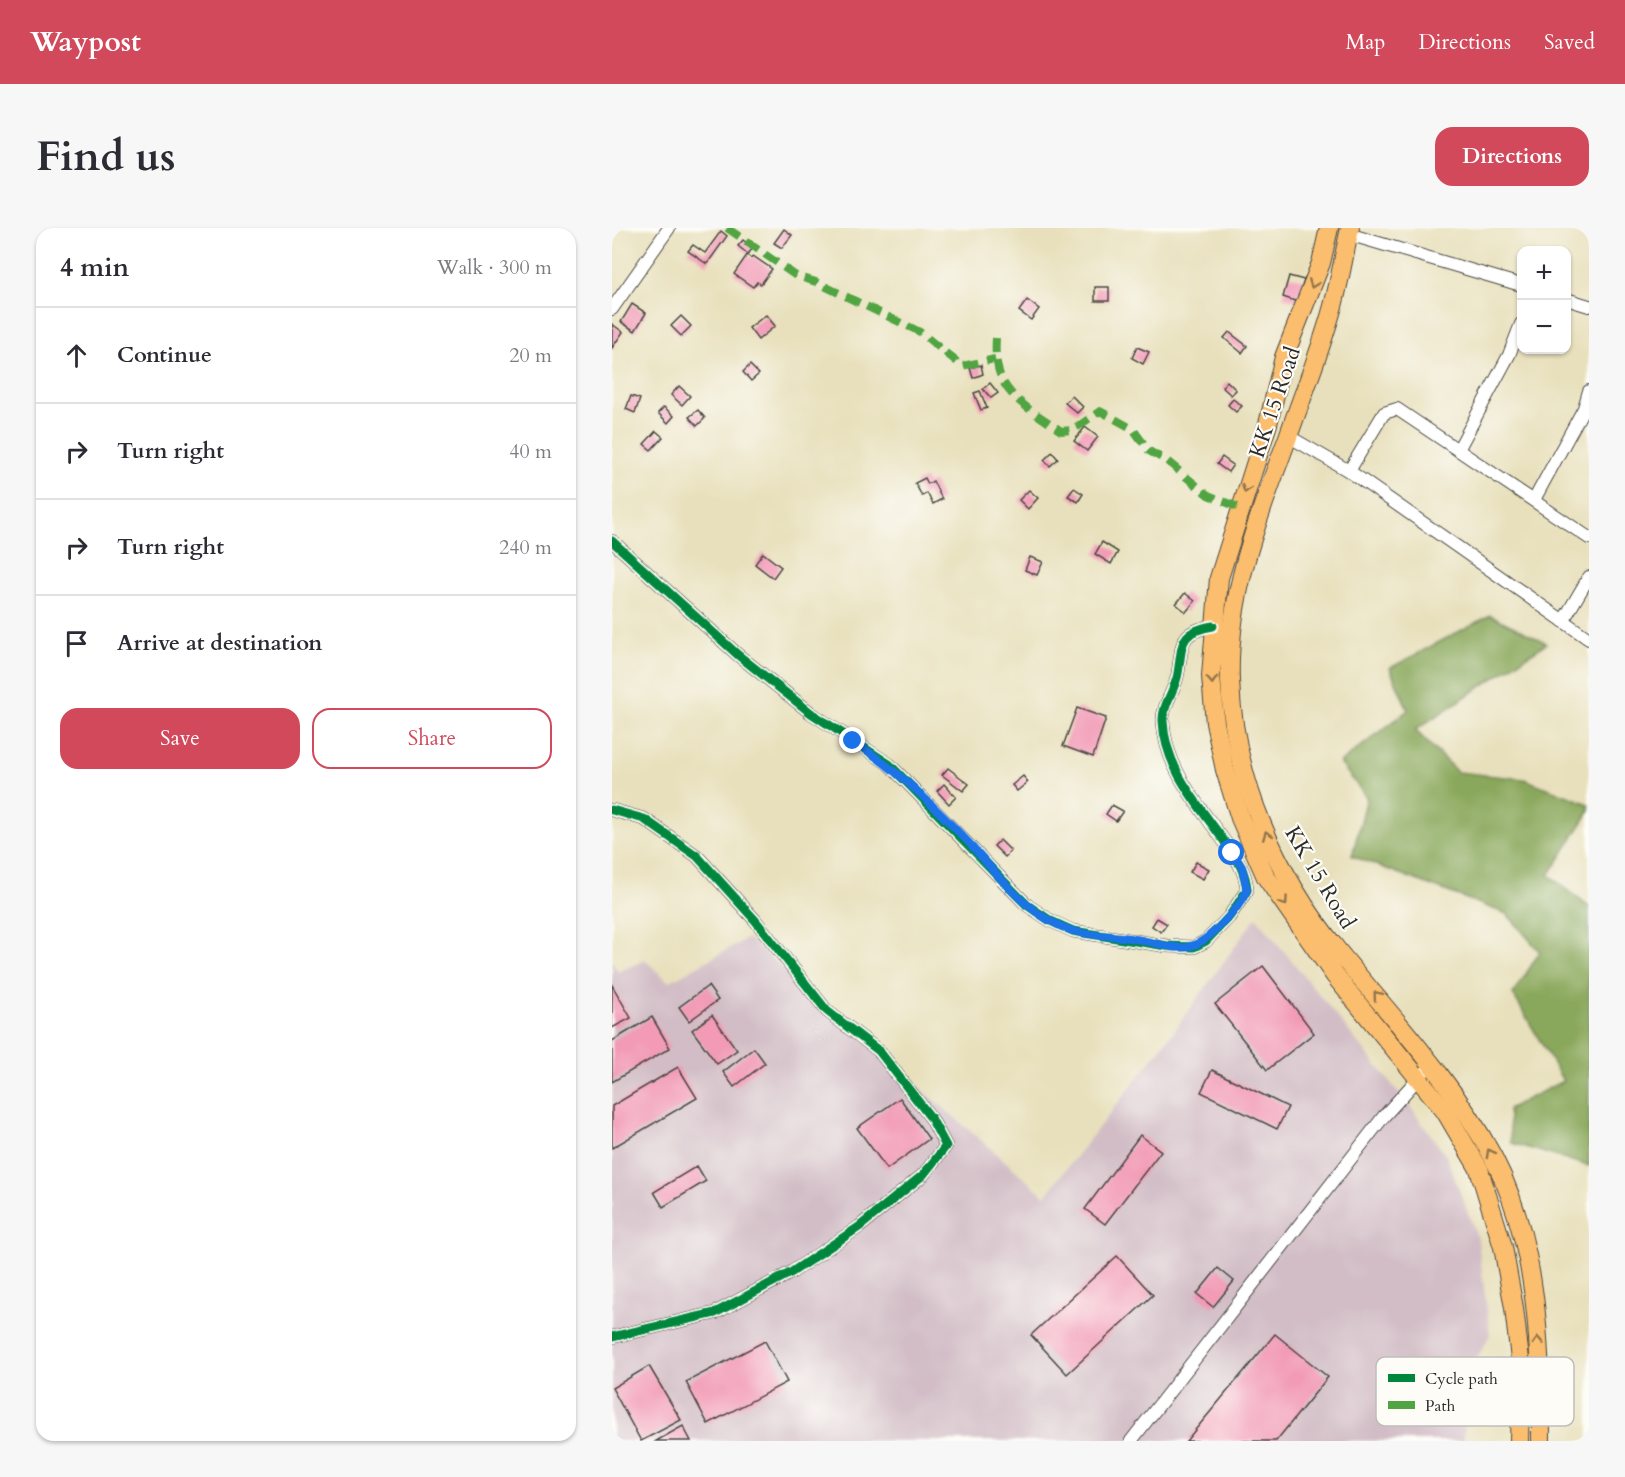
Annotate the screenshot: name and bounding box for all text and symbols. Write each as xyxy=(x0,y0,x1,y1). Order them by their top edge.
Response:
text: Waypost xyxy=(30,23,141,61)
text: Map xyxy=(1345,28,1385,57)
text: Directions xyxy=(1418,28,1511,57)
text: Saved xyxy=(1544,28,1595,57)
button: Directions xyxy=(1435,127,1589,186)
text: Find us xyxy=(36,128,176,185)
map controls xyxy=(1517,246,1571,354)
button: + xyxy=(1517,246,1571,300)
text: 4 min xyxy=(60,250,129,285)
text: Walk · 300 m xyxy=(437,254,552,281)
one-way arrow xyxy=(1308,278,1320,289)
button: − xyxy=(1517,300,1571,354)
icon: ahead xyxy=(60,339,93,372)
text: Continue xyxy=(117,340,212,370)
text: 20 m xyxy=(509,342,552,369)
street label: KK 15 Road xyxy=(1242,343,1308,462)
icon: right xyxy=(60,435,93,468)
text: Turn right xyxy=(117,436,224,466)
text: 40 m xyxy=(509,438,552,465)
one-way arrow xyxy=(1241,483,1254,494)
icon: right xyxy=(60,531,93,564)
text: Turn right xyxy=(117,532,224,562)
text: 240 m xyxy=(499,534,552,561)
icon: arrive xyxy=(60,627,93,660)
text: Arrive at destination xyxy=(117,628,322,658)
one-way arrow xyxy=(1206,675,1218,684)
button: Save xyxy=(60,708,300,769)
button: Share xyxy=(312,708,552,769)
route end xyxy=(839,727,865,753)
street label: KK 15 Road xyxy=(1278,820,1363,935)
one-way arrow xyxy=(1261,831,1274,841)
route start xyxy=(1218,839,1244,865)
one-way arrow xyxy=(1277,895,1288,906)
one-way arrow xyxy=(1373,991,1384,1002)
one-way arrow xyxy=(1486,1149,1497,1159)
one-way arrow xyxy=(1531,1336,1544,1345)
legend xyxy=(1376,1357,1574,1426)
text: Cycle path xyxy=(1425,1368,1498,1390)
text: Path xyxy=(1425,1395,1455,1417)

